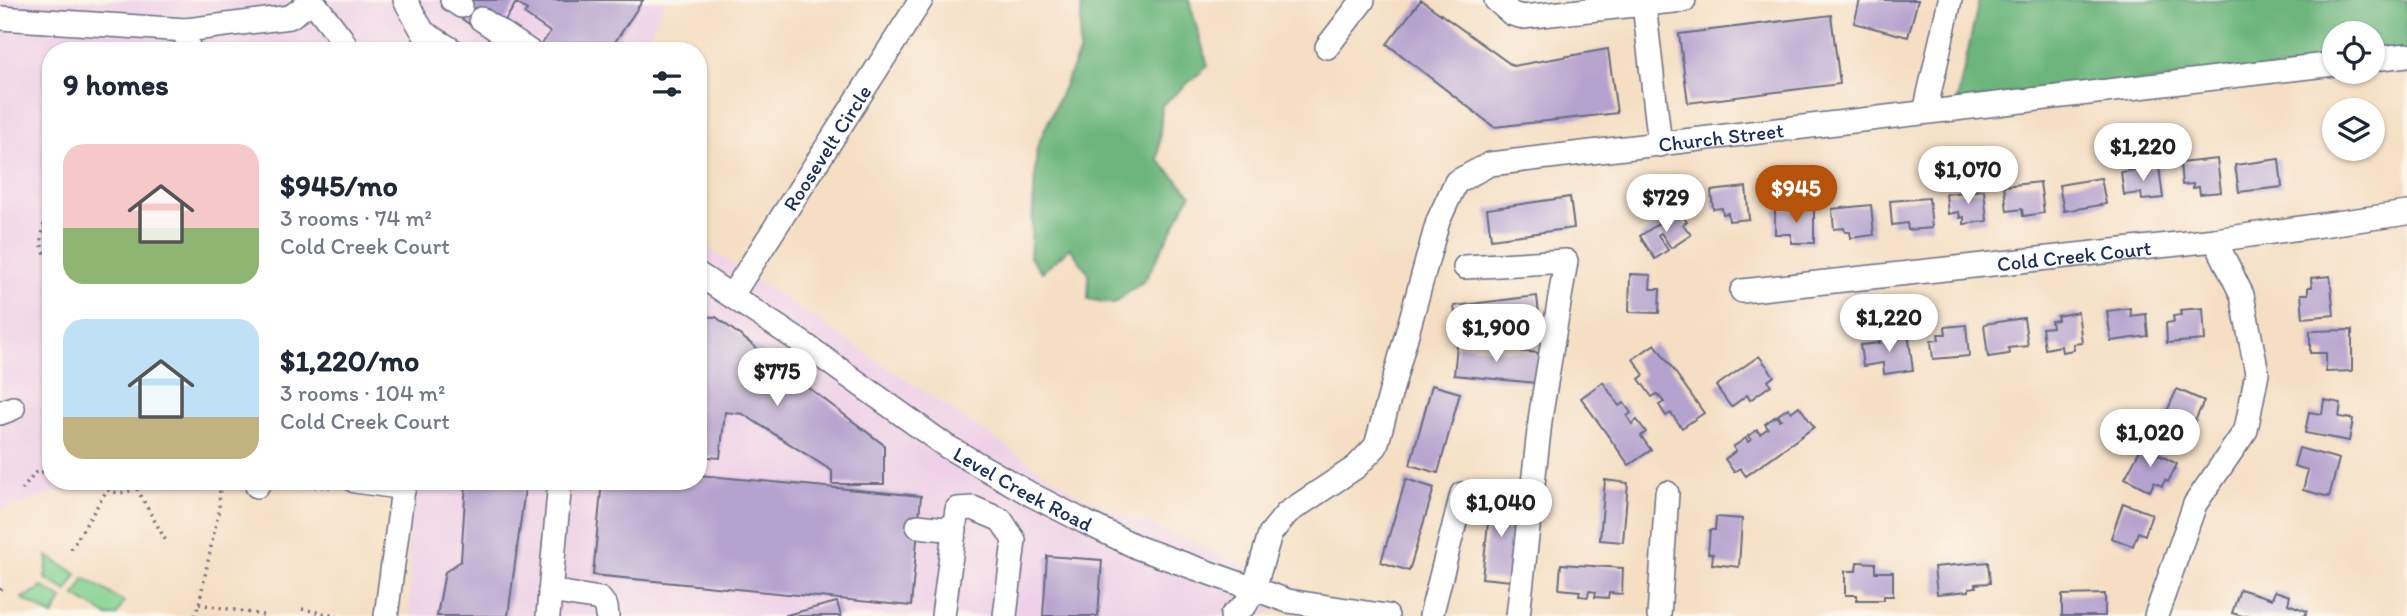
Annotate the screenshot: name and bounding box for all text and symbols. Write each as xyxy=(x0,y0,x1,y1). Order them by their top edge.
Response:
map controls xyxy=(2322,21,2385,161)
button: locate xyxy=(2322,21,2385,84)
icon: filters xyxy=(648,65,686,103)
text: 9 homes xyxy=(63,66,169,103)
street label: Roosevelt Circle xyxy=(777,80,876,215)
button: layers xyxy=(2322,98,2385,161)
street label: Church Street xyxy=(1657,117,1785,156)
pin: $1,220 xyxy=(2086,124,2200,183)
text: $1,220 xyxy=(2110,132,2176,160)
pin: $1,070 xyxy=(1911,146,2025,206)
text: $1,070 xyxy=(1934,155,2002,183)
pin: $945 xyxy=(1755,166,1837,225)
text: $945/mo xyxy=(280,167,398,204)
icon: home xyxy=(119,172,203,256)
pin: $729 xyxy=(1625,174,1707,234)
text: $945 xyxy=(1771,174,1821,202)
text: $729 xyxy=(1642,183,1690,211)
text: 3 rooms · 74 m² xyxy=(280,204,432,232)
text: Cold Creek Court xyxy=(280,232,450,260)
street label: Cold Creek Court xyxy=(1996,234,2153,276)
pin: $1,220 xyxy=(1832,294,1946,354)
text: $1,220 xyxy=(1856,303,1922,331)
pin: $1,900 xyxy=(1439,304,1553,364)
text: $1,900 xyxy=(1462,313,1530,341)
text: $1,220/mo xyxy=(280,342,419,379)
icon: home xyxy=(119,347,203,431)
pin: $775 xyxy=(736,348,818,408)
text: $775 xyxy=(754,357,800,385)
text: 3 rooms · 104 m² xyxy=(280,379,445,407)
text: Cold Creek Court xyxy=(280,407,450,435)
pin: $1,020 xyxy=(2093,410,2207,469)
text: $1,020 xyxy=(2116,418,2184,446)
street label: Level Creek Road xyxy=(949,441,1097,536)
pin: $1,040 xyxy=(1444,480,1558,539)
text: $1,040 xyxy=(1466,488,1536,516)

